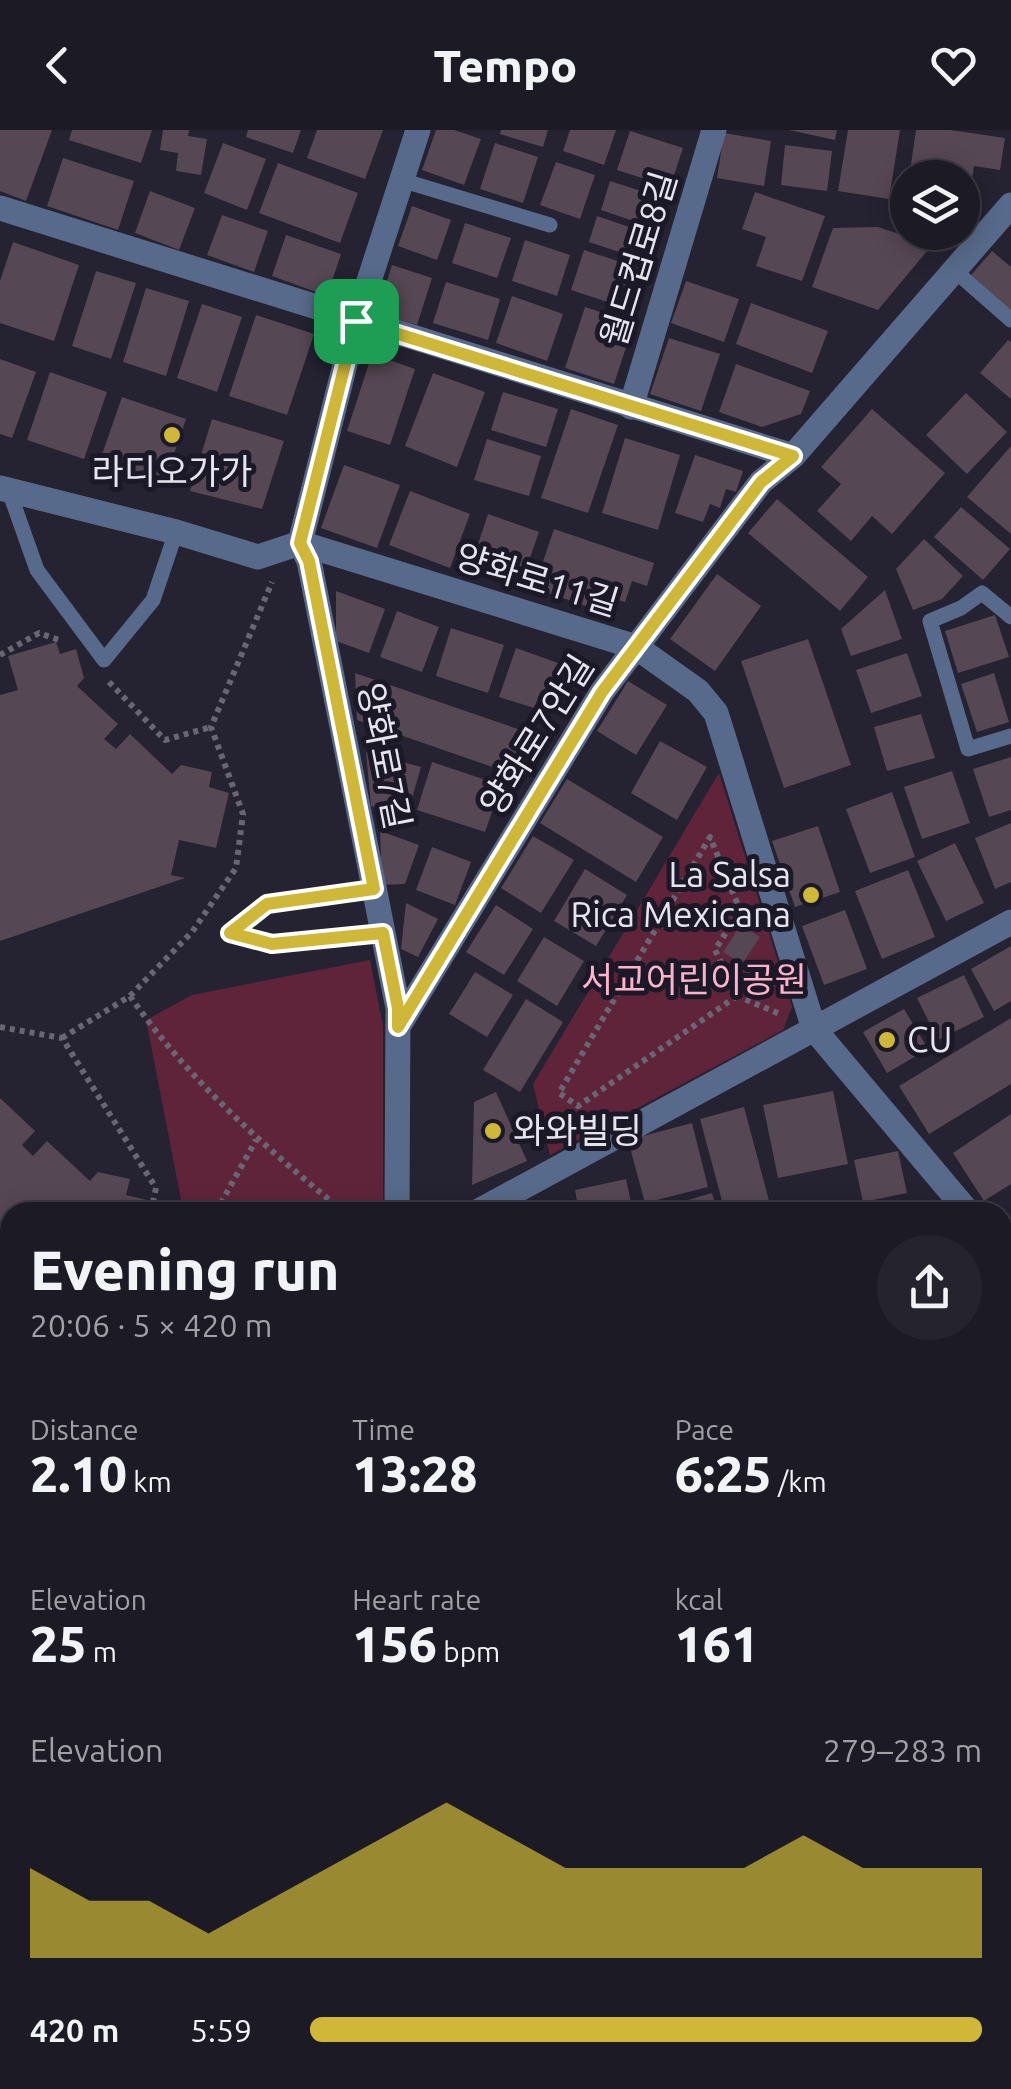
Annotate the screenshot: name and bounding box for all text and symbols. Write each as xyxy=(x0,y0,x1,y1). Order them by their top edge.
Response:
icon: back xyxy=(30,38,85,93)
icon: heart xyxy=(926,38,981,93)
text: Tempo xyxy=(434,40,577,91)
map controls xyxy=(890,160,980,250)
button: layers xyxy=(890,160,980,250)
street label: 월드컵로8길 xyxy=(592,166,684,351)
pin xyxy=(314,279,399,364)
icon: arrive xyxy=(329,294,384,349)
marker: 라디오가가 xyxy=(161,424,183,446)
place label: 라디오가가 xyxy=(91,451,253,491)
street label: 양화로11길 xyxy=(451,535,624,623)
street label: 양화로7안길 xyxy=(471,647,601,822)
street label: 양화로7길 xyxy=(351,679,419,833)
place label: La Salsa Rica Mexicana xyxy=(570,854,791,934)
marker: La Salsa Rica Mexicana xyxy=(800,884,822,906)
park label: 서교어린이공원 xyxy=(581,959,807,999)
place label: CU xyxy=(907,1019,952,1059)
marker: CU xyxy=(876,1029,898,1051)
place label: 와와빌딩 xyxy=(513,1110,642,1150)
marker: 와와빌딩 xyxy=(482,1120,504,1142)
button: share xyxy=(877,1235,982,1340)
text: Evening run xyxy=(30,1239,340,1300)
text: 20:06 · 5 × 420 m xyxy=(30,1307,272,1343)
text: Distance xyxy=(30,1414,138,1445)
text: Time xyxy=(352,1414,415,1445)
text: Pace xyxy=(675,1414,734,1445)
text: 2.10 xyxy=(30,1445,127,1501)
text: 13:28 xyxy=(352,1445,477,1501)
text: 6:25 xyxy=(675,1445,772,1501)
text: km xyxy=(127,1466,172,1497)
text: /km xyxy=(772,1466,827,1497)
text: Elevation xyxy=(30,1584,147,1615)
text: Heart rate xyxy=(352,1584,481,1615)
text: kcal xyxy=(675,1584,723,1615)
text: 25 xyxy=(30,1615,86,1671)
text: 156 xyxy=(352,1615,437,1671)
text: 161 xyxy=(675,1615,759,1671)
text: m xyxy=(86,1636,117,1667)
text: bpm xyxy=(437,1636,500,1667)
text: Elevation xyxy=(30,1732,163,1768)
text: 279–283 m xyxy=(823,1732,982,1768)
text: 420 m xyxy=(30,2012,119,2048)
text: 5:59 xyxy=(190,2012,252,2048)

